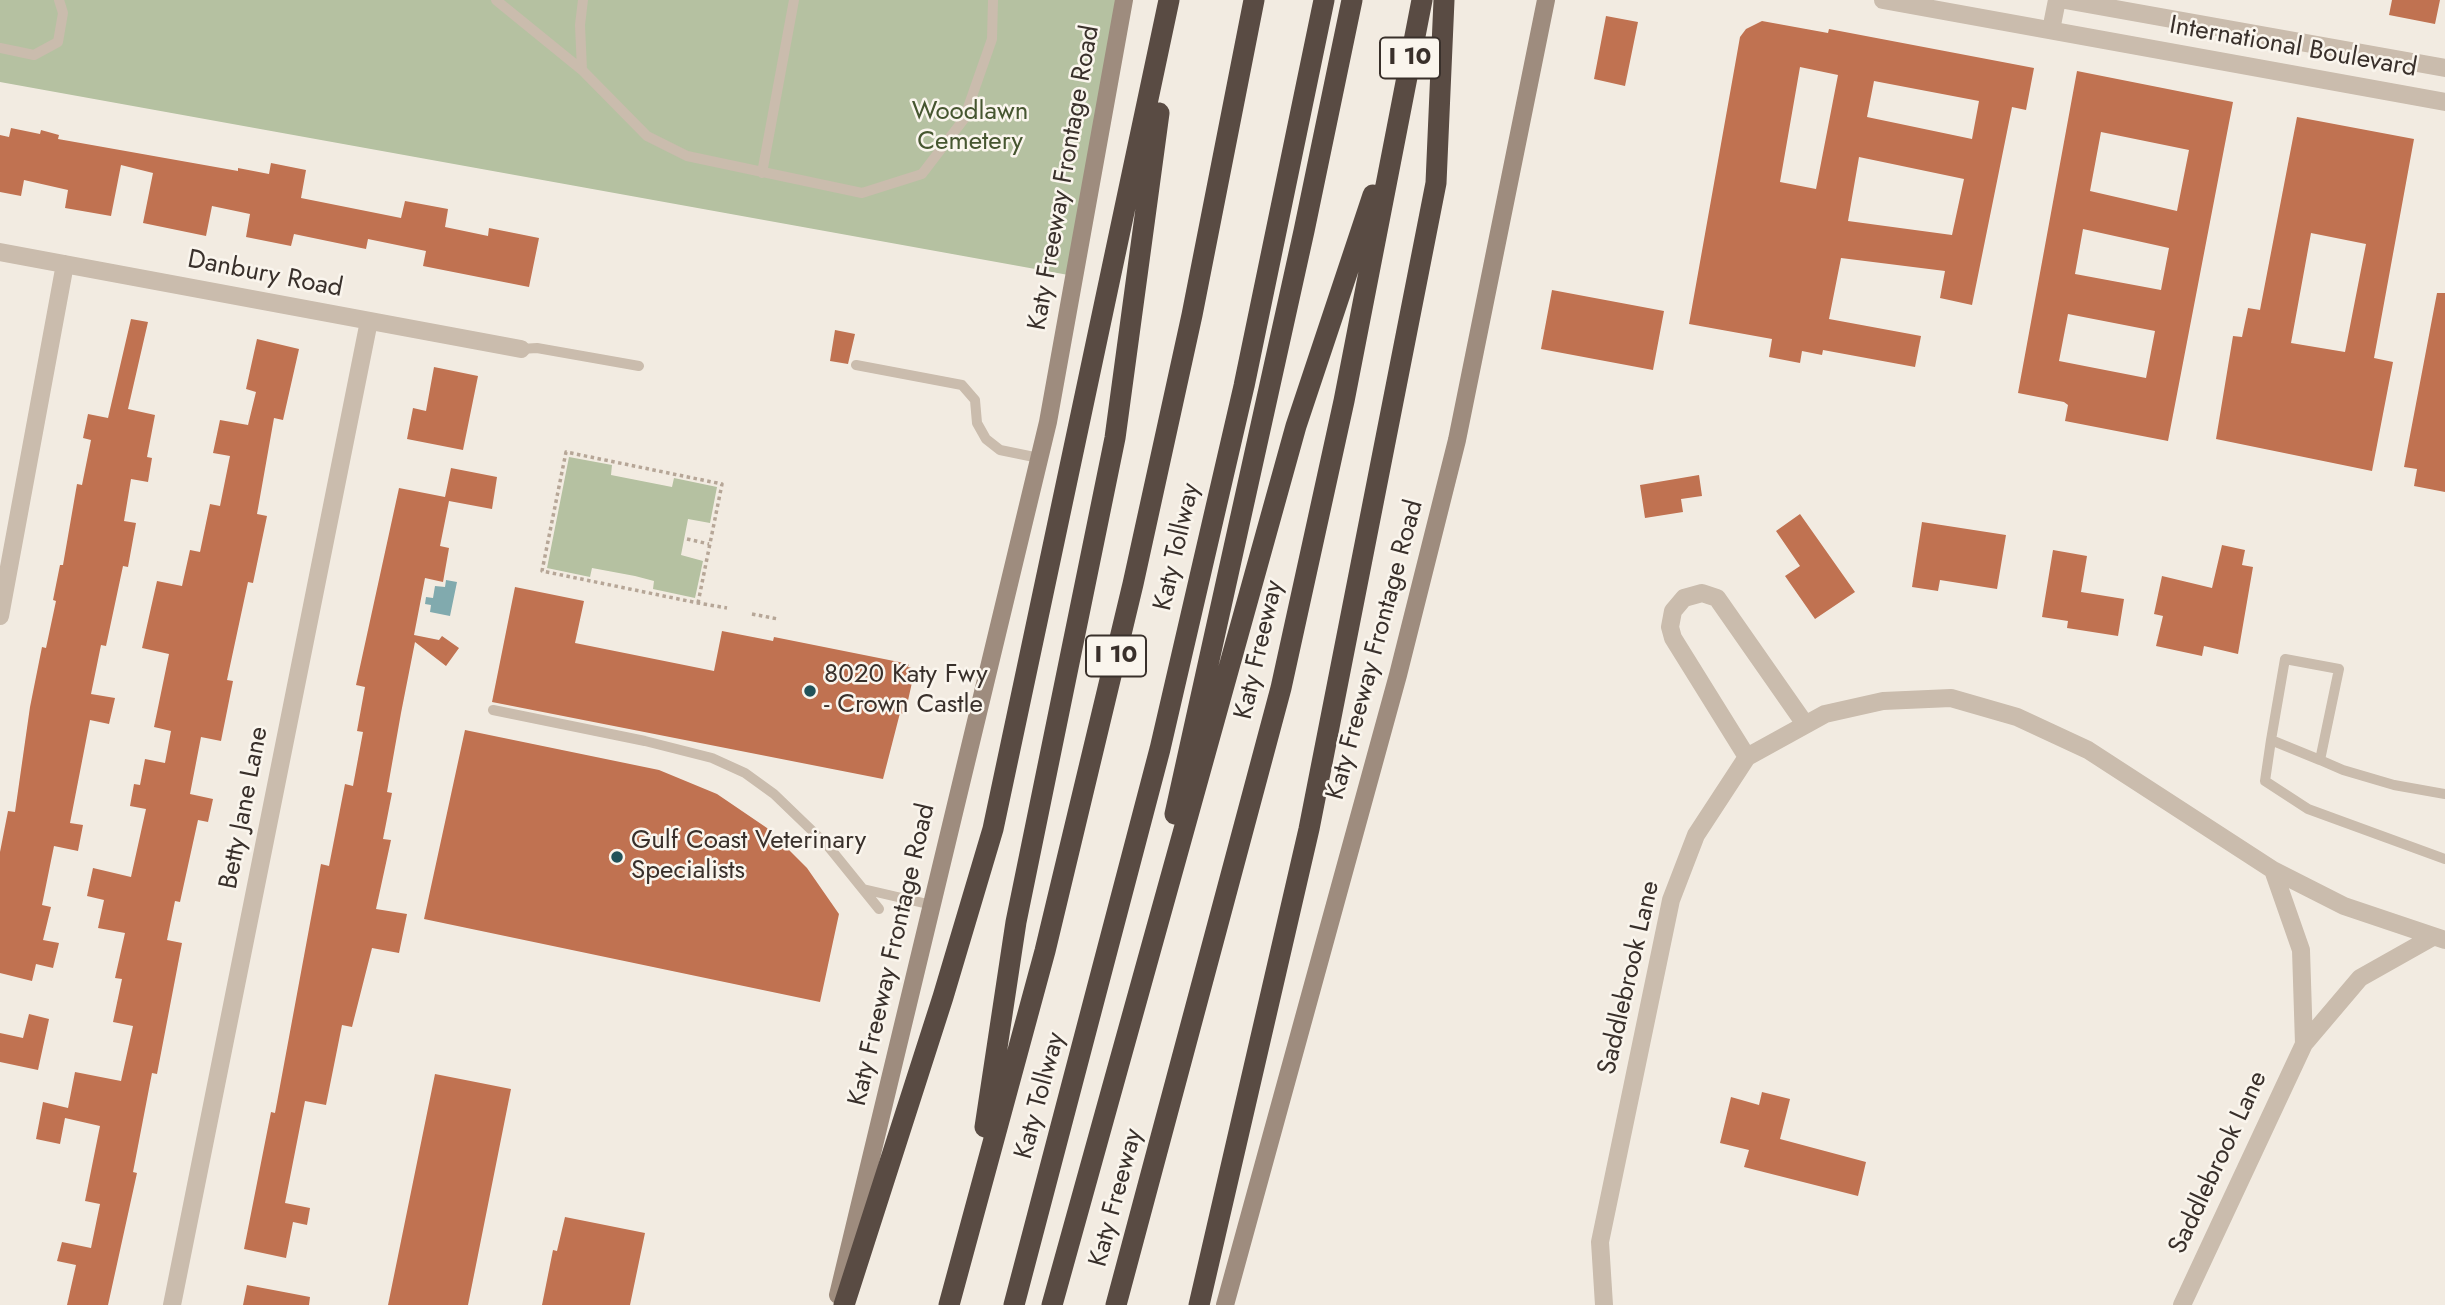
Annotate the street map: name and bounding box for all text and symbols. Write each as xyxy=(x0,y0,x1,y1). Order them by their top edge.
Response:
street label: International Boulevard xyxy=(2167,11,2419,85)
street label: Katy Freeway Frontage Road xyxy=(1023,23,1107,333)
road number: I 10 xyxy=(1380,38,1440,78)
park label: Woodlawn Cemetery xyxy=(912,97,1028,158)
street label: Danbury Road xyxy=(185,245,345,305)
street label: Katy Tollway xyxy=(1148,480,1208,614)
street label: Katy Freeway Frontage Road xyxy=(1321,497,1431,803)
street label: Katy Freeway xyxy=(1229,578,1291,722)
road number: I 10 xyxy=(1086,636,1146,676)
place label: 8020 Katy Fwy - Crown Castle xyxy=(824,660,988,722)
marker: 8020 Katy Fwy - Crown Castle xyxy=(802,683,818,699)
street label: Betty Jane Lane xyxy=(214,724,276,892)
street label: Katy Freeway Frontage Road xyxy=(843,801,943,1109)
place label: Gulf Coast Veterinary Specialists xyxy=(631,826,866,888)
marker: Gulf Coast Veterinary Specialists xyxy=(609,849,625,865)
street label: Saddlebrook Lane xyxy=(1593,878,1667,1078)
street label: Katy Tollway xyxy=(1009,1029,1073,1163)
street label: Saddlebrook Lane xyxy=(2163,1067,2275,1259)
street label: Katy Freeway xyxy=(1084,1126,1150,1270)

